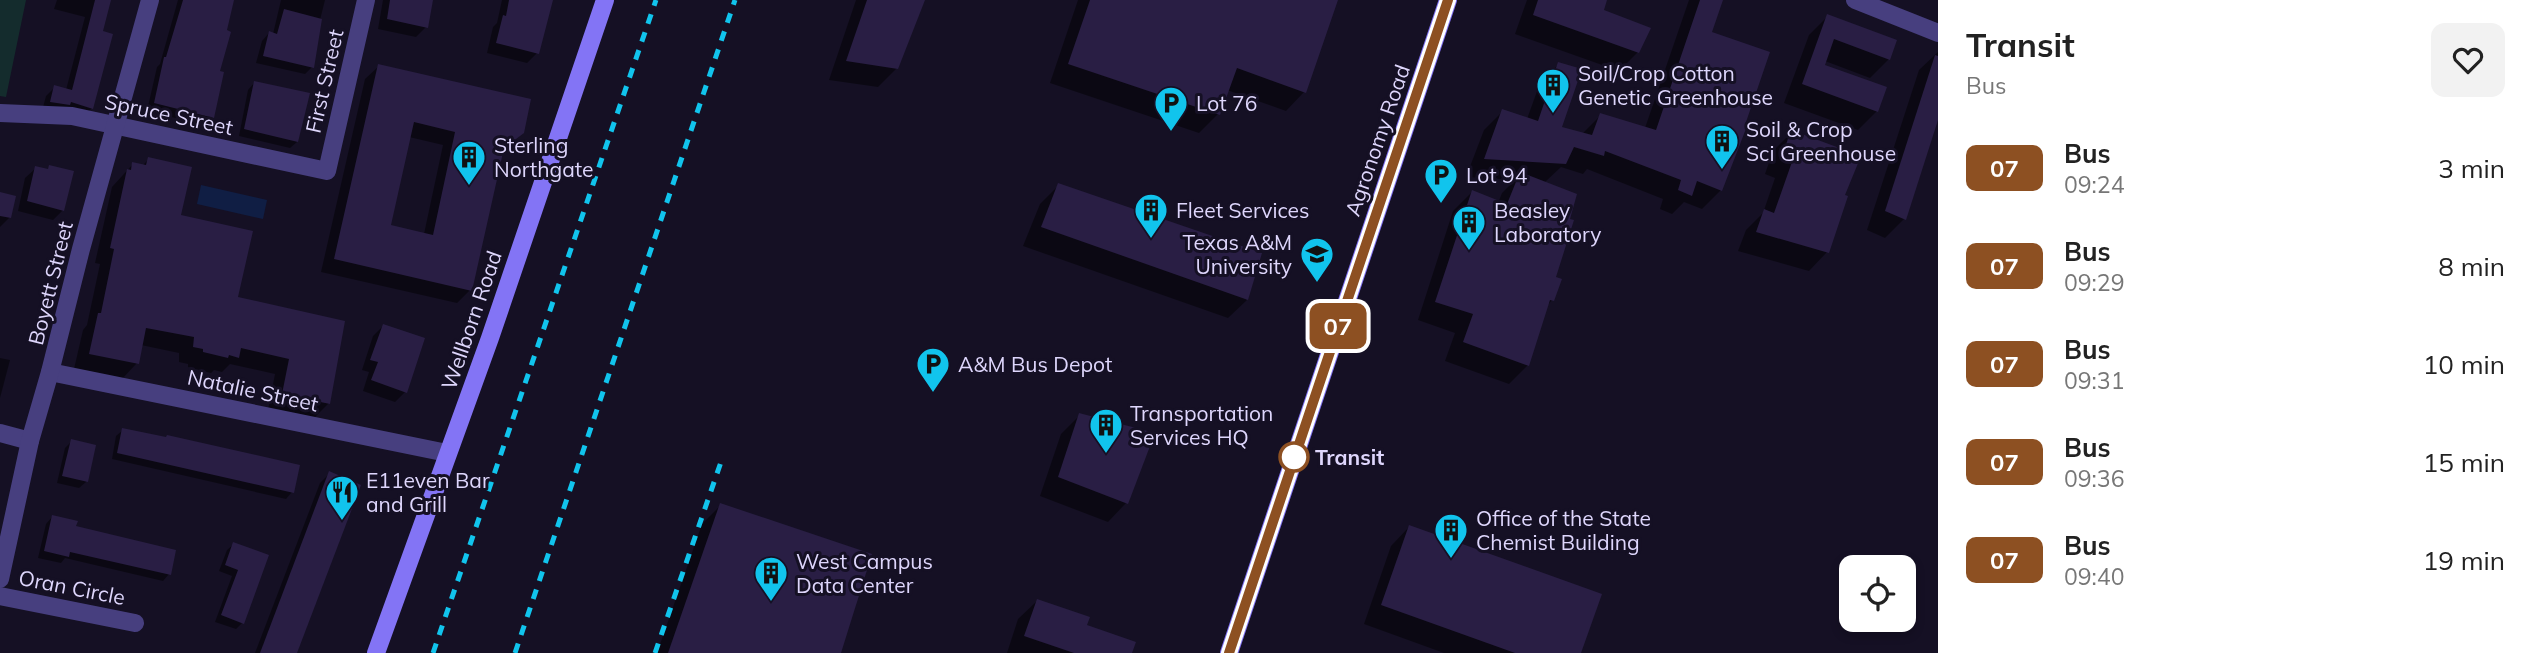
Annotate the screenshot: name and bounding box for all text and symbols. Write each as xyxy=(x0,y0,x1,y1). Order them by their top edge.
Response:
button: heart xyxy=(2431,23,2505,97)
text: Transit xyxy=(1966,24,2075,65)
street label: First Street xyxy=(299,27,349,135)
place label: Soil/Crop Cotton Genetic Greenhouse xyxy=(1578,60,1773,110)
street label: Agronomy Road xyxy=(1339,61,1415,219)
building icon: Soil/Crop Cotton Genetic Greenhouse xyxy=(1534,66,1572,115)
text: Bus xyxy=(1966,71,2006,100)
parking icon: Lot 76 xyxy=(1152,84,1190,133)
street label: Spruce Street xyxy=(102,88,236,140)
place label: Lot 76 xyxy=(1196,90,1257,116)
place label: Soil & Crop Sci Greenhouse xyxy=(1746,116,1896,166)
building icon: Soil & Crop Sci Greenhouse xyxy=(1703,122,1741,171)
place label: Sterling Northgate xyxy=(494,132,593,182)
text: Bus xyxy=(2064,137,2110,170)
building icon: Sterling Northgate xyxy=(450,138,488,187)
text: 3 min xyxy=(2438,152,2505,185)
text: 07 xyxy=(1990,153,2019,183)
parking icon: Lot 94 xyxy=(1422,156,1460,205)
place label: Lot 94 xyxy=(1466,162,1528,188)
text: 09:24 xyxy=(2064,170,2124,199)
building icon: Fleet Services xyxy=(1132,191,1170,240)
place label: Fleet Services xyxy=(1176,197,1309,223)
place label: Beasley Laboratory xyxy=(1494,197,1601,247)
building icon: Beasley Laboratory xyxy=(1450,203,1488,252)
street label: Boyett Street xyxy=(22,218,78,348)
place label: Texas A&M University xyxy=(1182,229,1292,279)
school or university icon: Texas A&M University xyxy=(1298,235,1336,284)
text: Bus xyxy=(2064,235,2110,268)
street label: Wellborn Road xyxy=(435,247,507,393)
text: 8 min xyxy=(2438,250,2505,283)
text: 07 xyxy=(1990,251,2019,281)
text: 09:29 xyxy=(2064,268,2124,297)
line badge: 07 xyxy=(1306,303,1370,349)
text: 07 xyxy=(1324,311,1352,341)
text: Bus xyxy=(2064,333,2110,366)
parking icon: A&M Bus Depot xyxy=(914,345,952,394)
text: 10 min xyxy=(2423,348,2505,381)
text: 07 xyxy=(1990,349,2019,379)
place label: A&M Bus Depot xyxy=(958,351,1112,377)
street label: Natalie Street xyxy=(185,363,321,417)
text: 09:31 xyxy=(2064,366,2124,395)
place label: Transportation Services HQ xyxy=(1130,400,1273,450)
building icon: Transportation Services HQ xyxy=(1087,406,1125,455)
text: Bus xyxy=(2064,431,2110,464)
marker: Transit xyxy=(1279,442,1309,472)
place label: Transit xyxy=(1315,444,1384,470)
text: 15 min xyxy=(2423,446,2505,479)
text: 07 xyxy=(1990,447,2019,477)
text: 09:36 xyxy=(2064,464,2124,493)
place label: E11even Bar and Grill xyxy=(366,467,490,517)
restaurant icon: E11even Bar and Grill xyxy=(323,473,361,522)
place label: Office of the State Chemist Building xyxy=(1476,505,1651,555)
building icon: Office of the State Chemist Building xyxy=(1432,511,1470,560)
text: Bus xyxy=(2064,529,2110,562)
text: 19 min xyxy=(2423,544,2505,577)
text: 07 xyxy=(1990,545,2019,575)
place label: West Campus Data Center xyxy=(796,548,933,598)
building icon: West Campus Data Center xyxy=(752,554,790,603)
map controls xyxy=(1839,555,1916,632)
button: locate xyxy=(1839,555,1916,632)
text: 09:40 xyxy=(2064,562,2124,591)
street label: Oran Circle xyxy=(17,564,127,610)

